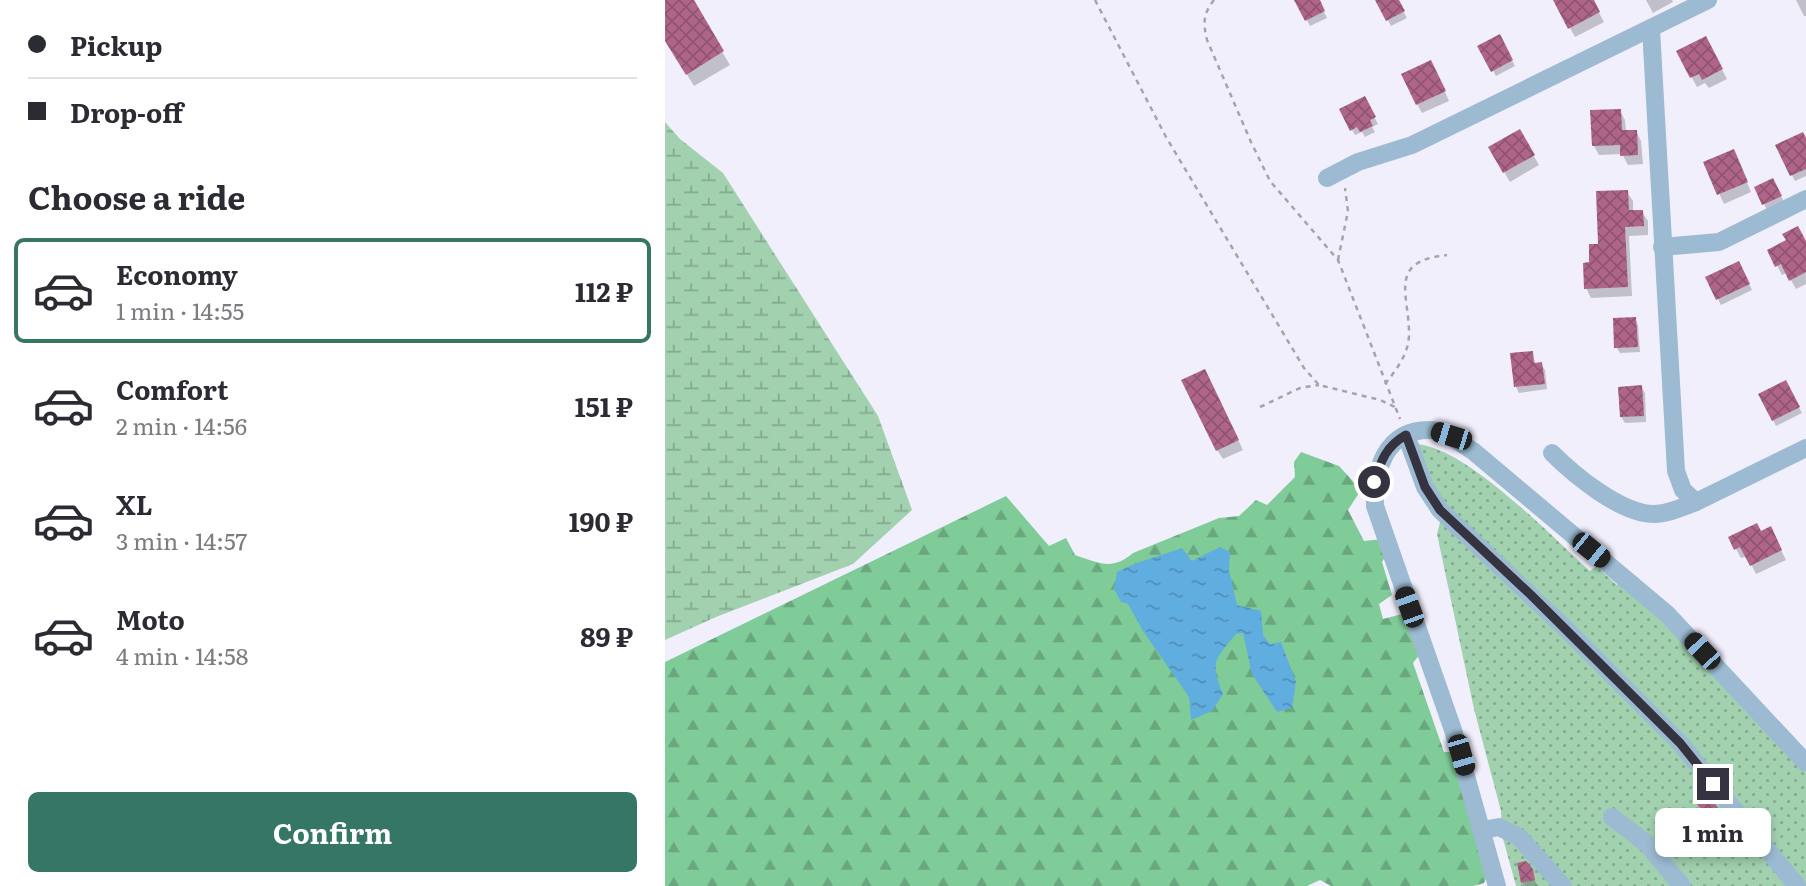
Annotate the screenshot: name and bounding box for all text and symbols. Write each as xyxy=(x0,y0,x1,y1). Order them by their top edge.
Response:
text: Pickup xyxy=(70,25,162,64)
text: Drop-off xyxy=(70,92,183,131)
text: Choose a ride xyxy=(28,172,245,220)
text: Economy xyxy=(116,254,238,293)
icon: car xyxy=(32,259,95,322)
text: 112 ₽ xyxy=(575,271,633,310)
text: 1 min · 14:55 xyxy=(116,293,244,327)
text: Comfort xyxy=(116,369,228,408)
icon: car xyxy=(32,374,95,437)
text: 151 ₽ xyxy=(575,386,633,425)
text: 2 min · 14:56 xyxy=(116,408,247,442)
car xyxy=(1428,420,1475,452)
route start xyxy=(1358,466,1390,498)
text: XL xyxy=(116,484,153,523)
icon: car xyxy=(32,489,95,552)
text: 190 ₽ xyxy=(569,501,633,540)
text: 3 min · 14:57 xyxy=(116,523,247,557)
car xyxy=(1569,529,1614,571)
car xyxy=(1392,584,1427,630)
text: Moto xyxy=(116,599,185,638)
icon: car xyxy=(32,604,95,667)
text: 89 ₽ xyxy=(580,616,633,655)
car xyxy=(1680,628,1725,674)
text: 4 min · 14:58 xyxy=(116,638,248,672)
car xyxy=(1446,732,1477,778)
route end xyxy=(1697,768,1729,800)
button: Confirm xyxy=(28,792,637,872)
callout: 1 min xyxy=(1655,808,1771,858)
text: 1 min xyxy=(1682,815,1744,849)

